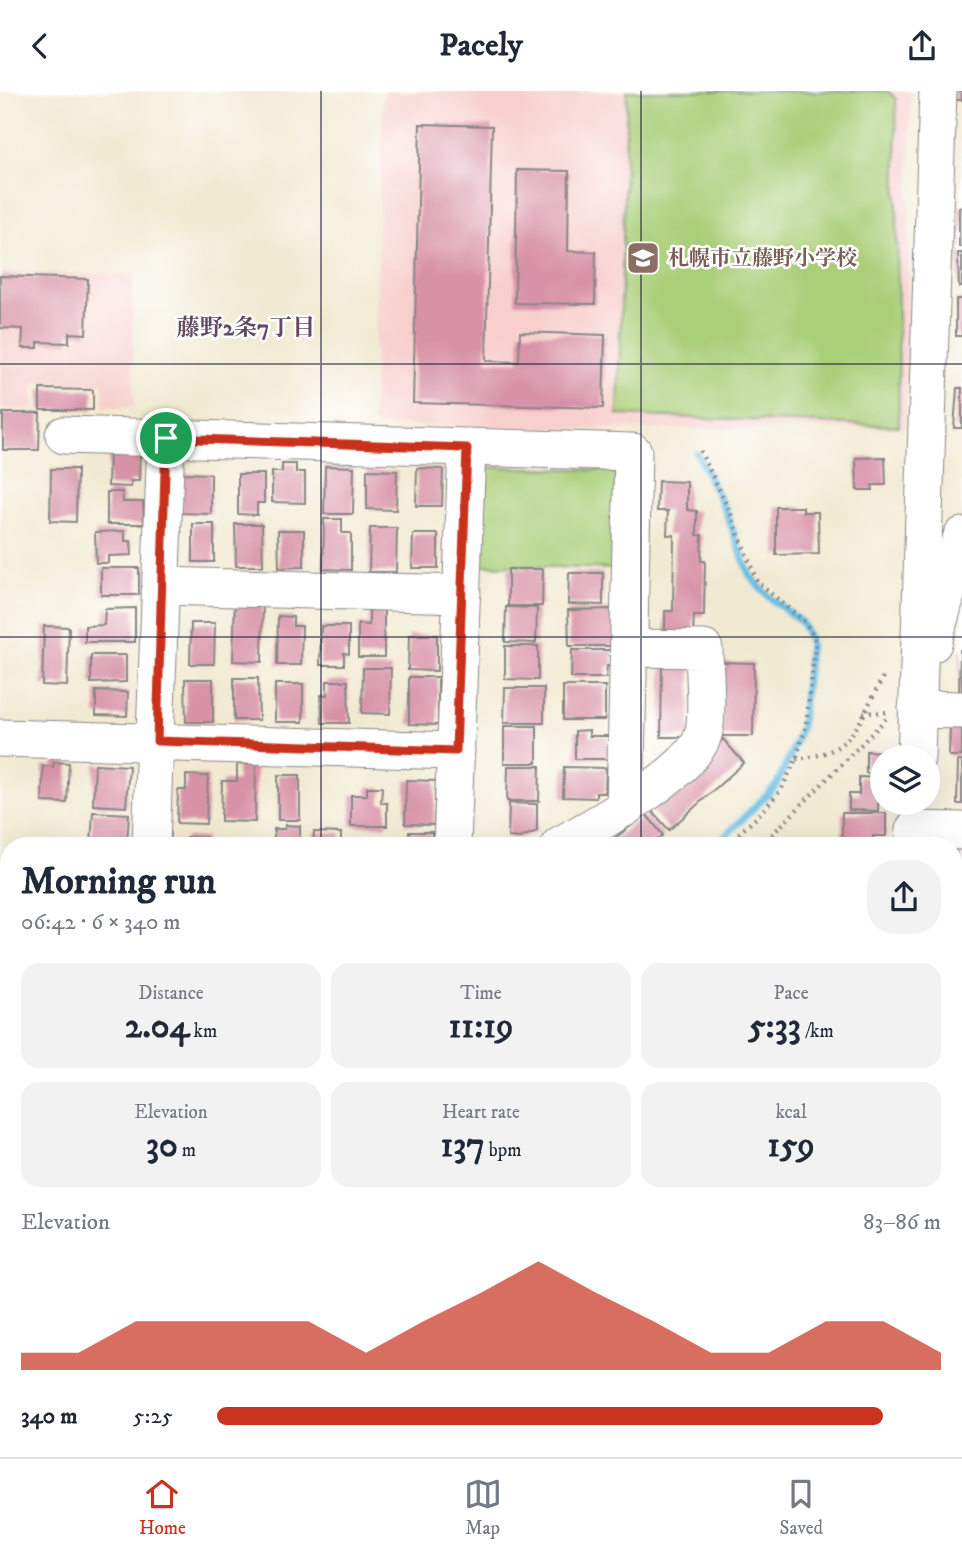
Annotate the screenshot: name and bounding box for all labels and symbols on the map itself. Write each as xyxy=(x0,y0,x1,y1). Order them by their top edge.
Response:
school or university icon: 札幌市立藤野小学校 xyxy=(624,239,662,277)
place label: 札幌市立藤野小学校 xyxy=(668,246,857,272)
district label: 藤野2条7丁目 xyxy=(177,314,315,343)
pin xyxy=(136,408,196,468)

